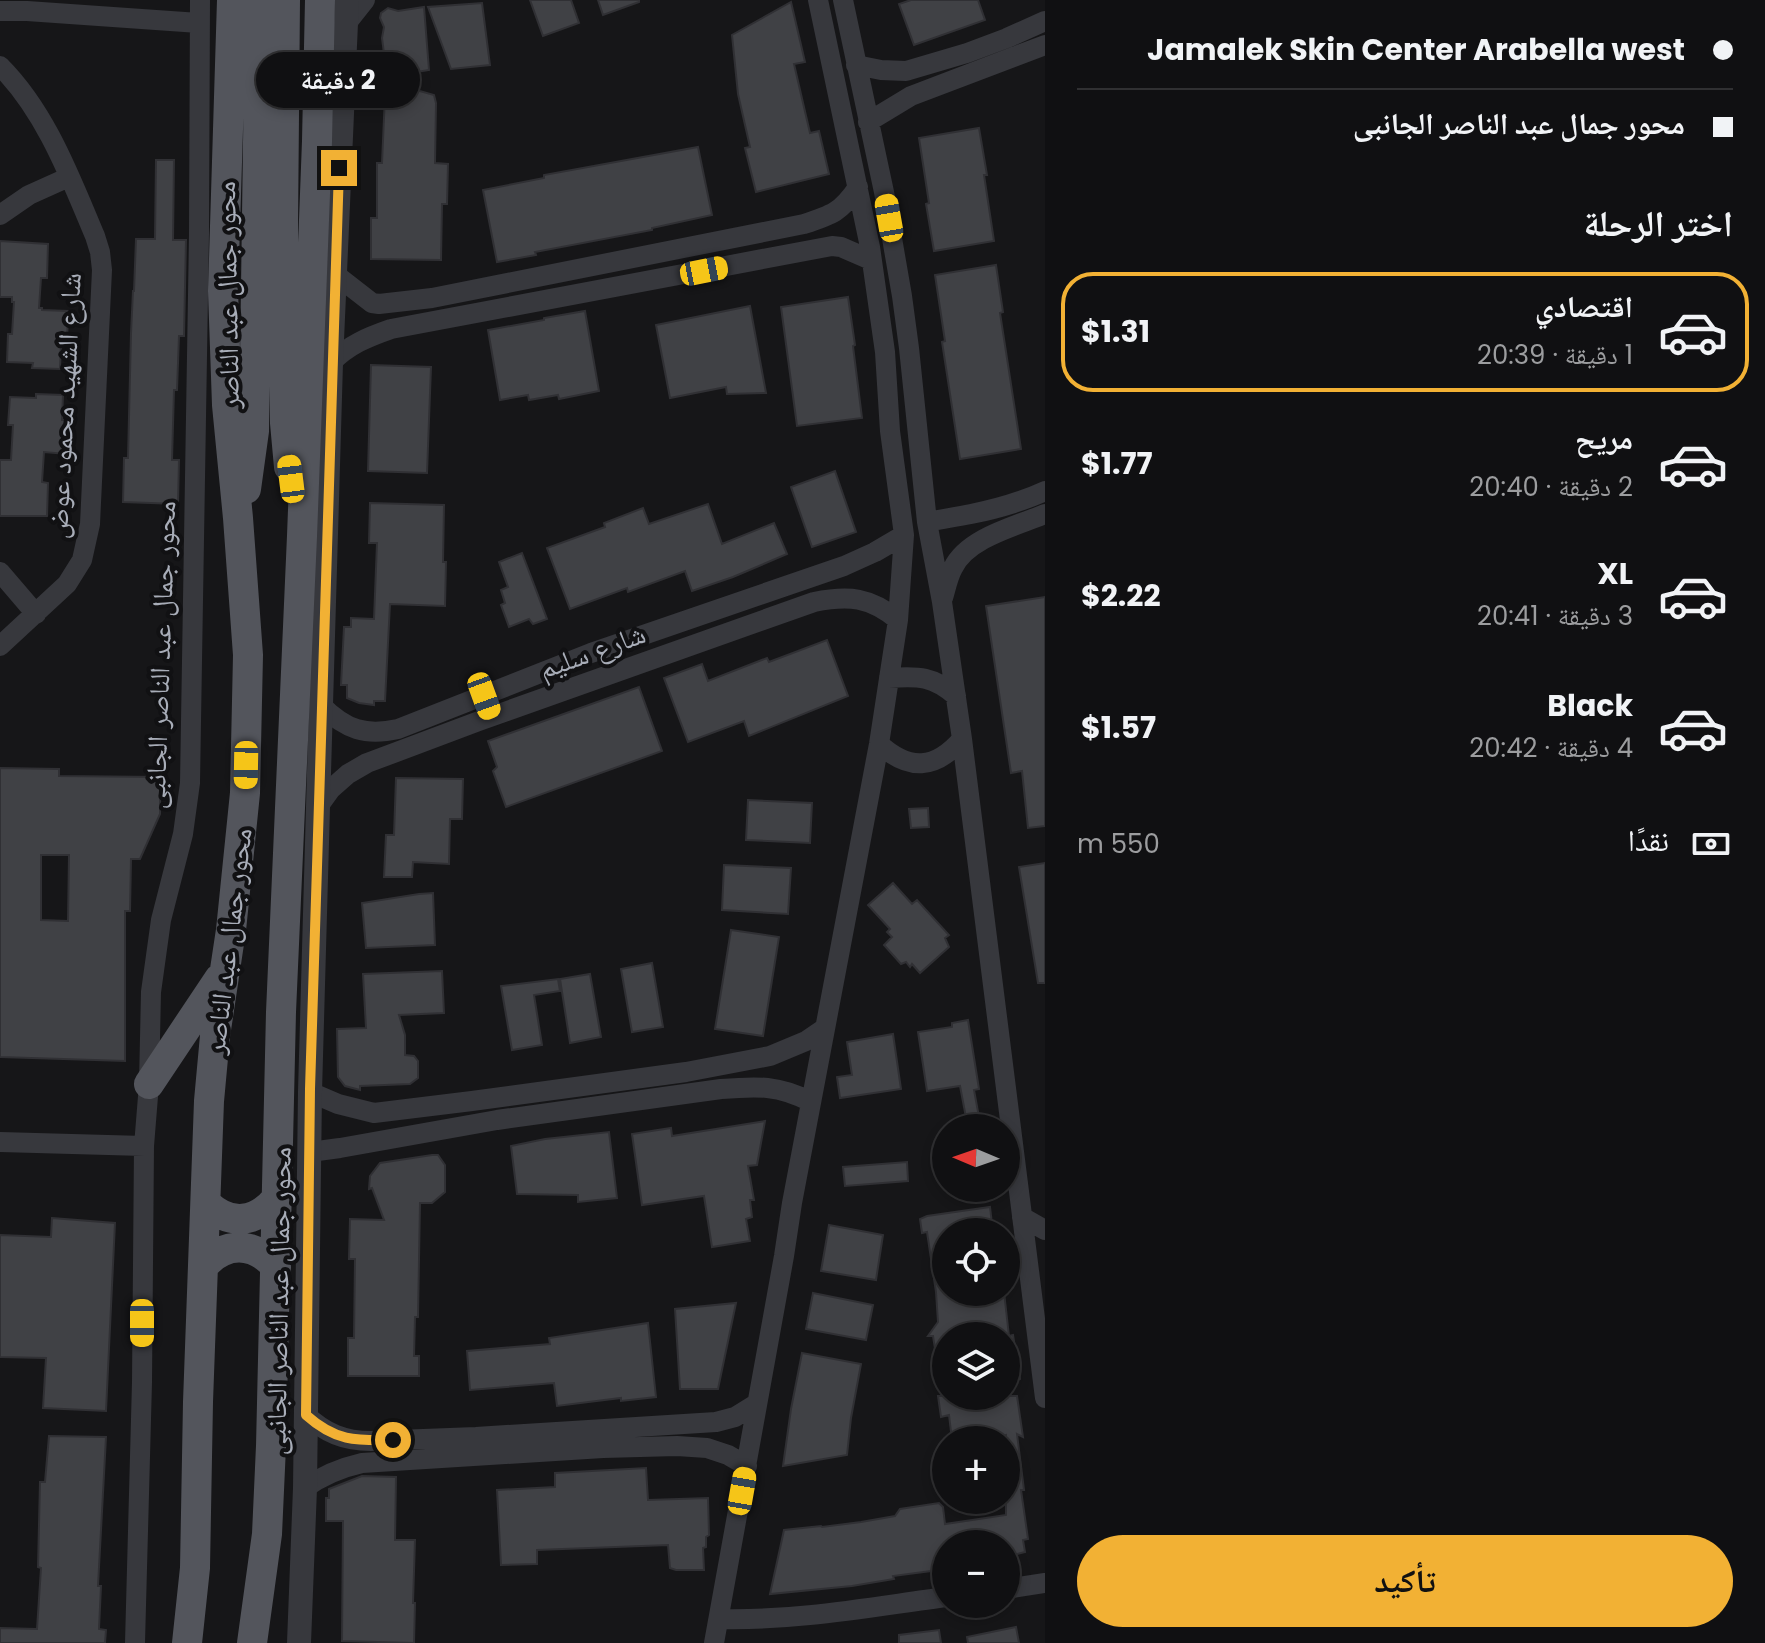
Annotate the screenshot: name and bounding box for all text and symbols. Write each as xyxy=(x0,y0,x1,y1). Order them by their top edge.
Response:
text: Jamalek Skin Center Arabella west xyxy=(1147,28,1685,71)
callout: 2 دقيقة xyxy=(257,52,421,108)
text: 2 دقيقة xyxy=(301,62,375,98)
text: محور جمال عبد الناصر الجانبى xyxy=(1353,102,1685,145)
route end xyxy=(321,150,357,186)
street label: محور جمال عبد الناصر xyxy=(206,181,249,410)
car xyxy=(873,192,905,244)
text: اختر الرحلة xyxy=(1583,198,1733,249)
car xyxy=(678,255,730,287)
street label: شارع الشهيد محمود عوض xyxy=(38,272,91,540)
text: اقتصادي xyxy=(1535,285,1633,328)
icon: car xyxy=(1657,296,1729,368)
text: $1.31 xyxy=(1081,310,1150,353)
text: 1 دقيقة · 20:39 xyxy=(1477,337,1633,373)
text: مريح xyxy=(1575,417,1633,460)
icon: car xyxy=(1657,428,1729,500)
text: $1.77 xyxy=(1081,442,1153,485)
car xyxy=(276,454,306,504)
text: 2 دقيقة · 20:40 xyxy=(1469,469,1633,505)
street label: محور جمال عبد الناصر الجانبى xyxy=(136,500,185,810)
text: XL xyxy=(1597,552,1633,595)
icon: car xyxy=(1657,560,1729,632)
text: $2.22 xyxy=(1081,574,1161,617)
text: 3 دقيقة · 20:41 xyxy=(1477,598,1633,634)
street label: شارع سليم xyxy=(533,614,651,689)
car xyxy=(465,669,503,723)
text: Black xyxy=(1547,684,1633,727)
icon: car xyxy=(1657,692,1729,764)
text: $1.57 xyxy=(1081,706,1156,749)
text: 4 دقيقة · 20:42 xyxy=(1469,730,1633,766)
car xyxy=(234,741,258,789)
text: نقدًا xyxy=(1628,819,1669,862)
icon: cash xyxy=(1689,822,1733,866)
street label: محور جمال عبد الناصر xyxy=(195,826,262,1057)
text: 550 m xyxy=(1077,826,1160,862)
north arrow xyxy=(932,1114,1020,1202)
map controls xyxy=(932,1114,1020,1618)
street label: محور جمال عبد الناصر الجانبى xyxy=(256,1146,301,1456)
button: locate xyxy=(932,1218,1020,1306)
car xyxy=(130,1299,154,1347)
button: layers xyxy=(932,1322,1020,1410)
route start xyxy=(375,1422,411,1458)
button: + xyxy=(932,1426,1020,1514)
car xyxy=(726,1465,758,1517)
button: − xyxy=(932,1530,1020,1618)
button: تأكيد xyxy=(1077,1535,1733,1627)

